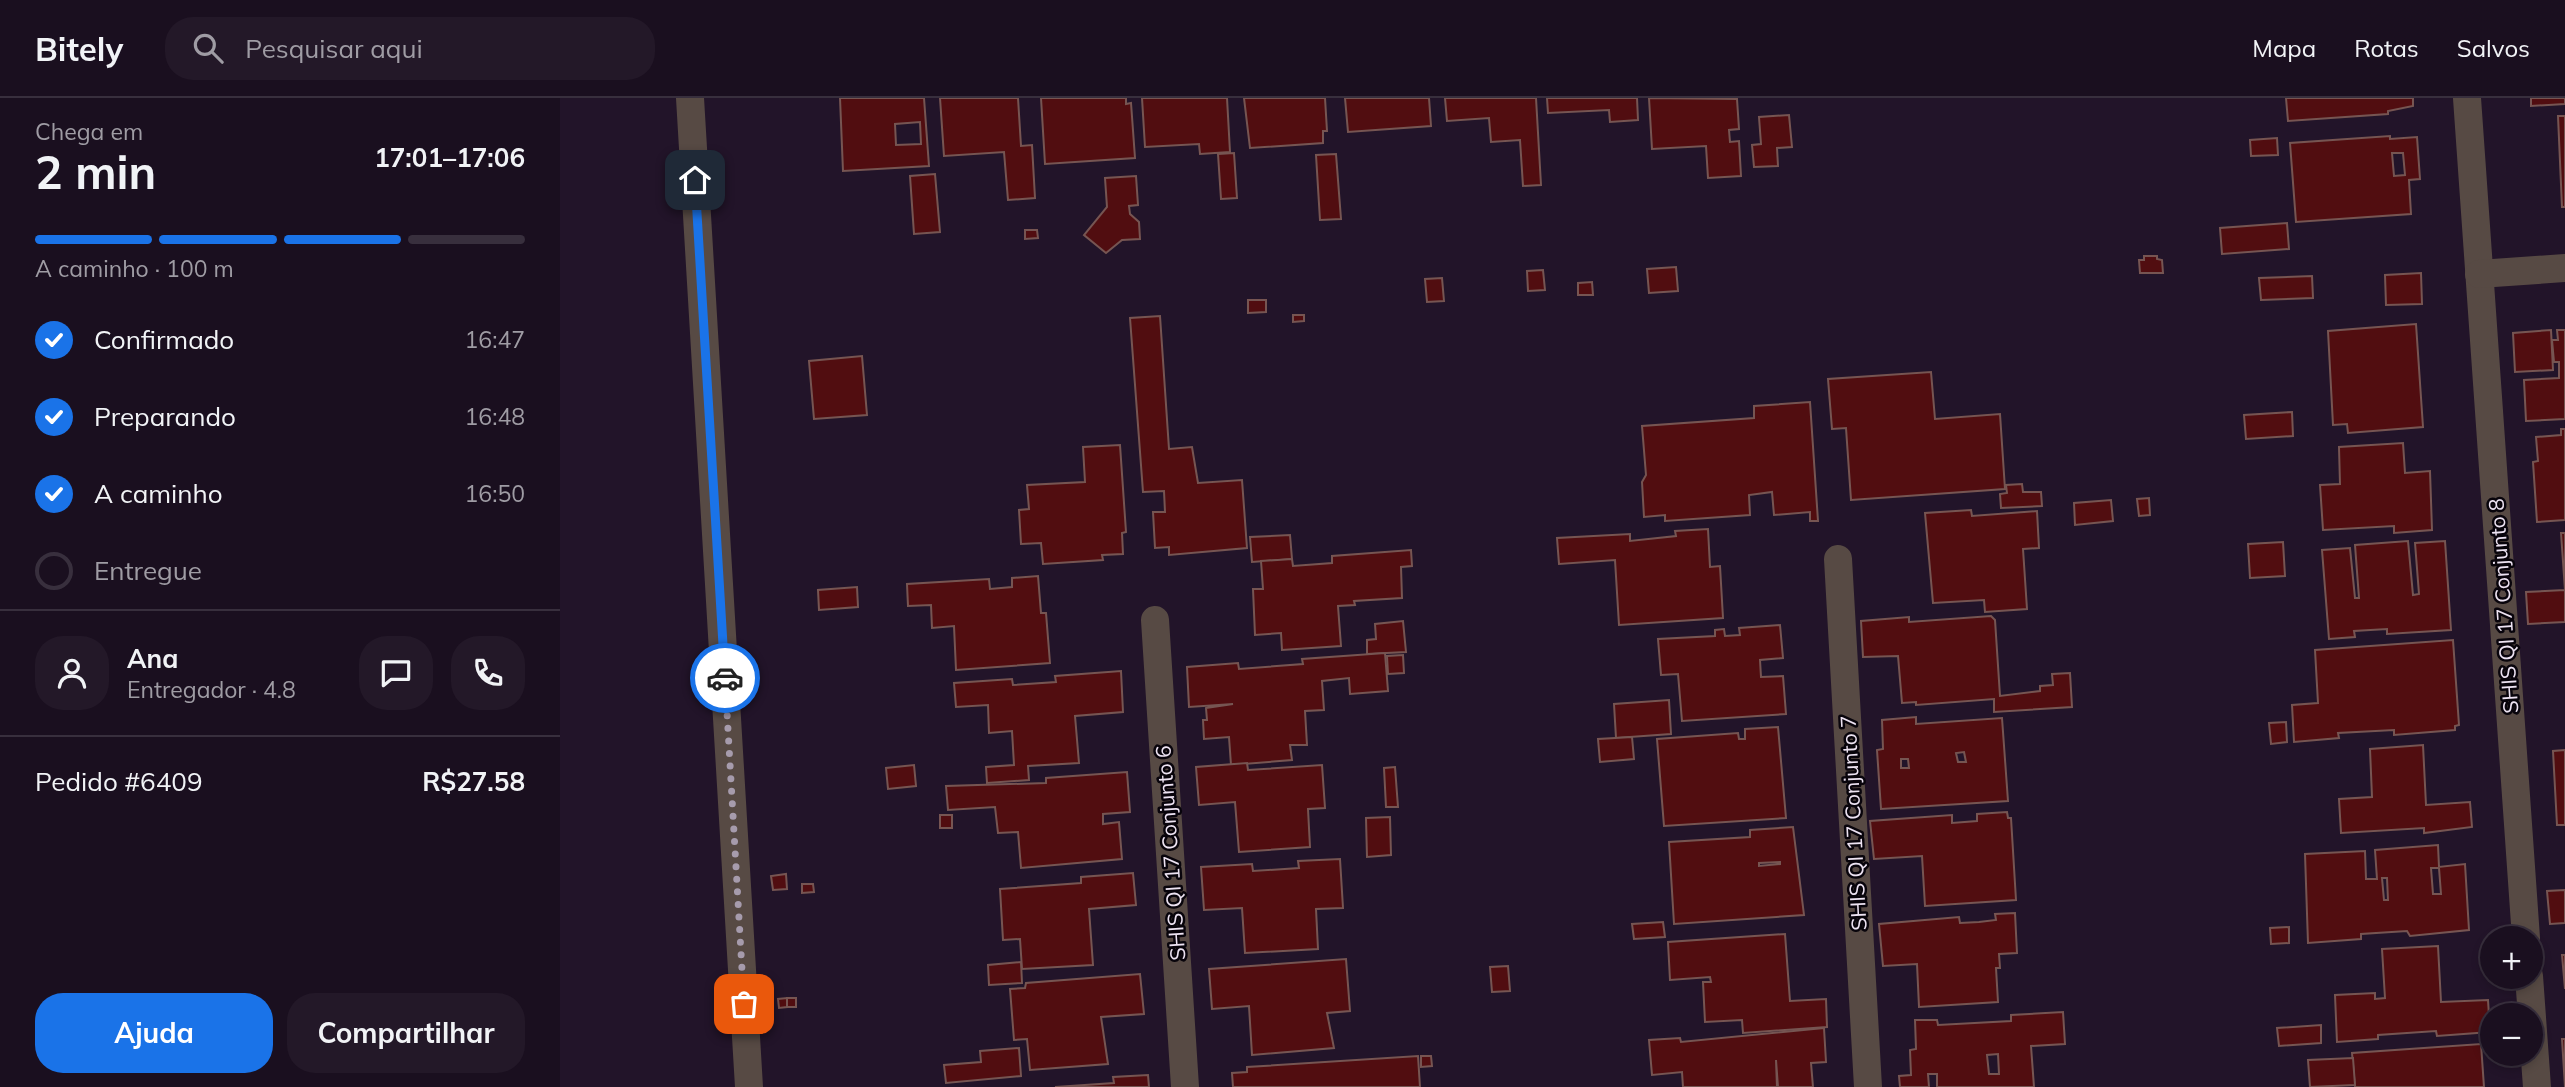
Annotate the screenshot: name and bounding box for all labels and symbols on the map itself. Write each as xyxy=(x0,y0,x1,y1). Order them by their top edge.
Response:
pin xyxy=(665,150,725,210)
street label: SHIS QI 17 Conjunto 8 xyxy=(2483,498,2523,714)
courier xyxy=(690,643,760,713)
street label: SHIS QI 17 Conjunto 7 xyxy=(1834,715,1872,931)
street label: SHIS QI 17 Conjunto 6 xyxy=(1150,745,1190,961)
pin xyxy=(714,974,774,1034)

